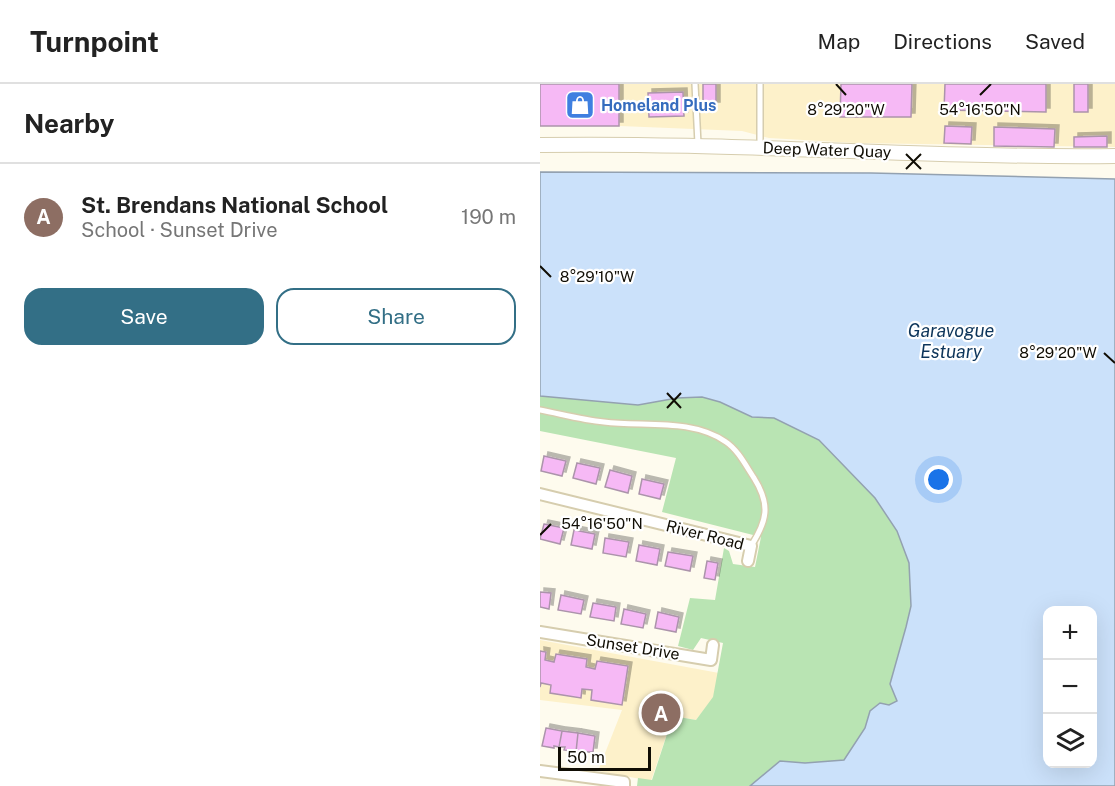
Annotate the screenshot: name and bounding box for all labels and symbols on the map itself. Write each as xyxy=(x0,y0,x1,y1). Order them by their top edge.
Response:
shop icon: Homeland Plus xyxy=(564,89,596,121)
place label: Homeland Plus xyxy=(601,96,716,115)
text: 8°29'20"W xyxy=(807,101,885,118)
text: 54°16'50"N xyxy=(939,101,1021,118)
street label: Deep Water Quay xyxy=(762,138,892,162)
text: 8°29'10"W xyxy=(560,268,634,285)
water label: Garavogue Estuary xyxy=(908,320,995,362)
text: 8°29'20"W xyxy=(1019,344,1097,361)
your location xyxy=(924,465,953,494)
text: 54°16'50"N xyxy=(561,515,643,532)
street label: River Road xyxy=(664,516,746,554)
street label: Sunset Drive xyxy=(585,630,681,664)
pin: A xyxy=(642,690,680,736)
scale bar xyxy=(558,744,651,772)

